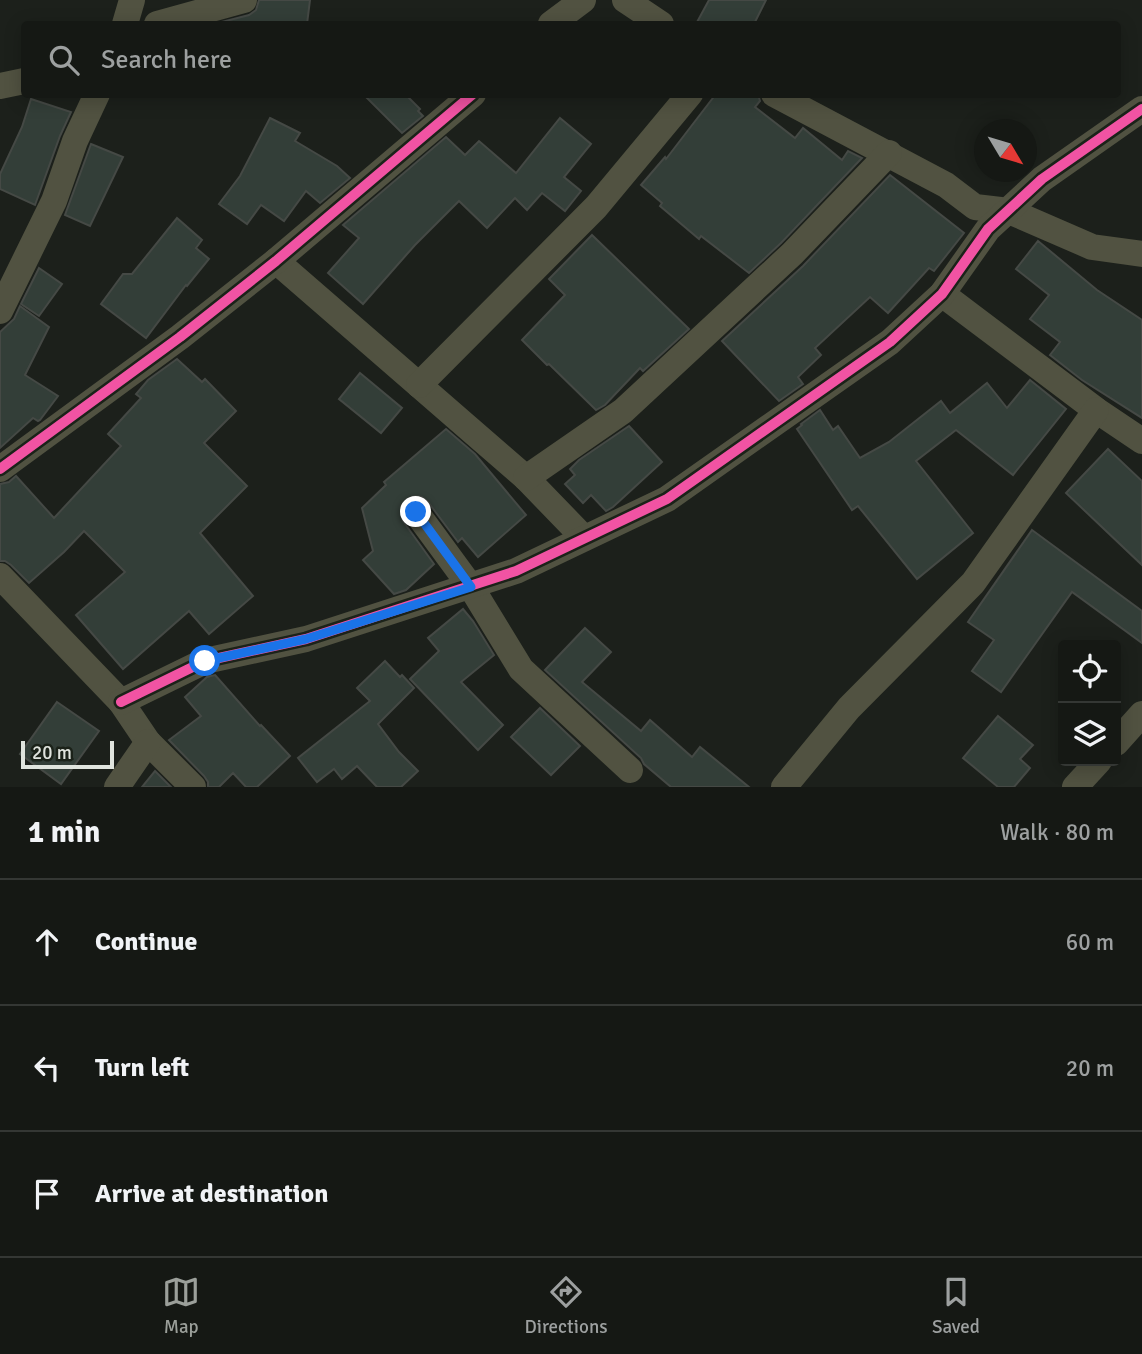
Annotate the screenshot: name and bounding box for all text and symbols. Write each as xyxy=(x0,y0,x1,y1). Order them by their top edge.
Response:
search box xyxy=(21,21,1121,98)
icon: search xyxy=(45,41,83,79)
text: Search here xyxy=(101,44,232,76)
north arrow xyxy=(974,119,1037,182)
route end xyxy=(400,496,431,527)
map controls xyxy=(1058,640,1121,766)
button: locate xyxy=(1058,640,1121,703)
route start xyxy=(189,645,220,676)
button: layers xyxy=(1058,703,1121,766)
scale bar xyxy=(21,738,114,770)
text: 20 m xyxy=(32,741,72,765)
text: 1 min xyxy=(28,814,100,851)
text: Walk · 80 m xyxy=(1000,818,1114,847)
icon: ahead xyxy=(28,923,66,961)
text: Continue xyxy=(95,926,197,958)
text: 60 m xyxy=(1066,928,1114,957)
icon: left xyxy=(28,1049,66,1087)
text: Turn left xyxy=(95,1052,189,1084)
text: 20 m xyxy=(1066,1054,1114,1083)
icon: arrive xyxy=(28,1175,66,1213)
text: Arrive at destination xyxy=(95,1178,328,1210)
tab: Map xyxy=(162,1273,200,1339)
tab: Directions xyxy=(525,1273,608,1339)
tab: Saved xyxy=(932,1273,980,1339)

